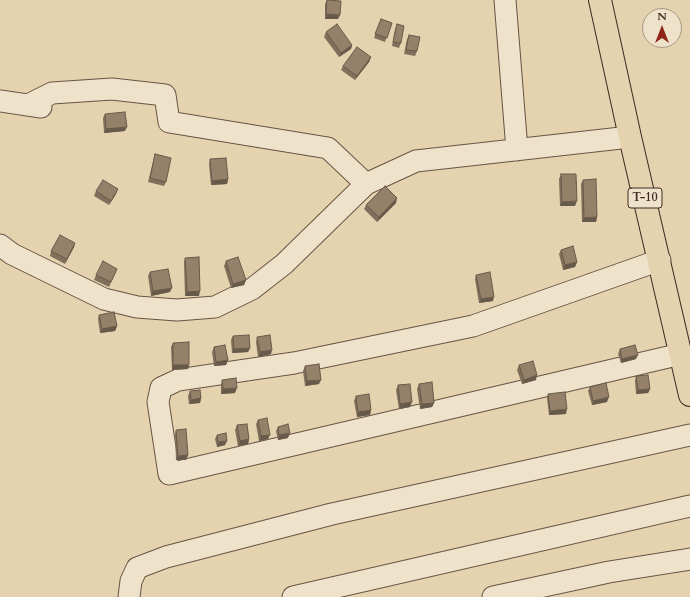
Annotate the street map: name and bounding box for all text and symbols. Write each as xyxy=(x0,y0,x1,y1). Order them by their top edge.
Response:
north arrow xyxy=(642,8,682,48)
text: N xyxy=(657,9,667,24)
road number: T-10 xyxy=(628,188,662,208)

